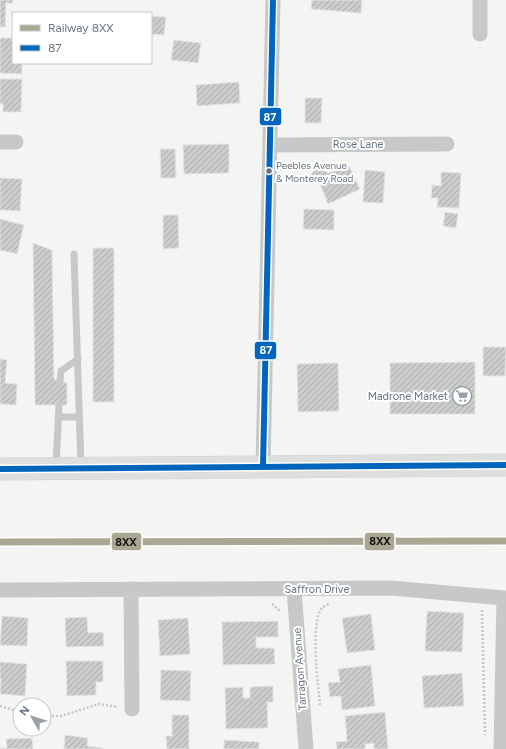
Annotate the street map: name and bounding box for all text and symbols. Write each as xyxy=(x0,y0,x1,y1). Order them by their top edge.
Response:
legend xyxy=(12,12,152,64)
text: Railway 8XX xyxy=(48,21,114,35)
text: 87 xyxy=(48,41,62,55)
line badge: 87 xyxy=(259,107,282,126)
text: 87 xyxy=(264,111,276,124)
street label: Rose Lane xyxy=(333,138,383,151)
place label: Peebles Avenue & Monterey Road xyxy=(276,159,354,185)
marker: Peebles Avenue & Monterey Road xyxy=(264,166,274,176)
line badge: 87 xyxy=(254,341,277,360)
text: 87 xyxy=(260,344,272,357)
supermarket icon: Madrone Market xyxy=(451,385,473,407)
place label: Madrone Market xyxy=(368,390,448,403)
line badge: 8XX xyxy=(111,532,142,551)
line badge: 8XX xyxy=(364,532,395,551)
text: 8XX xyxy=(369,535,391,548)
text: 8XX xyxy=(115,536,137,549)
street label: Saffron Drive xyxy=(285,583,349,596)
street label: Tarragon Avenue xyxy=(291,627,309,711)
north arrow xyxy=(12,697,52,737)
text: N xyxy=(17,704,32,718)

